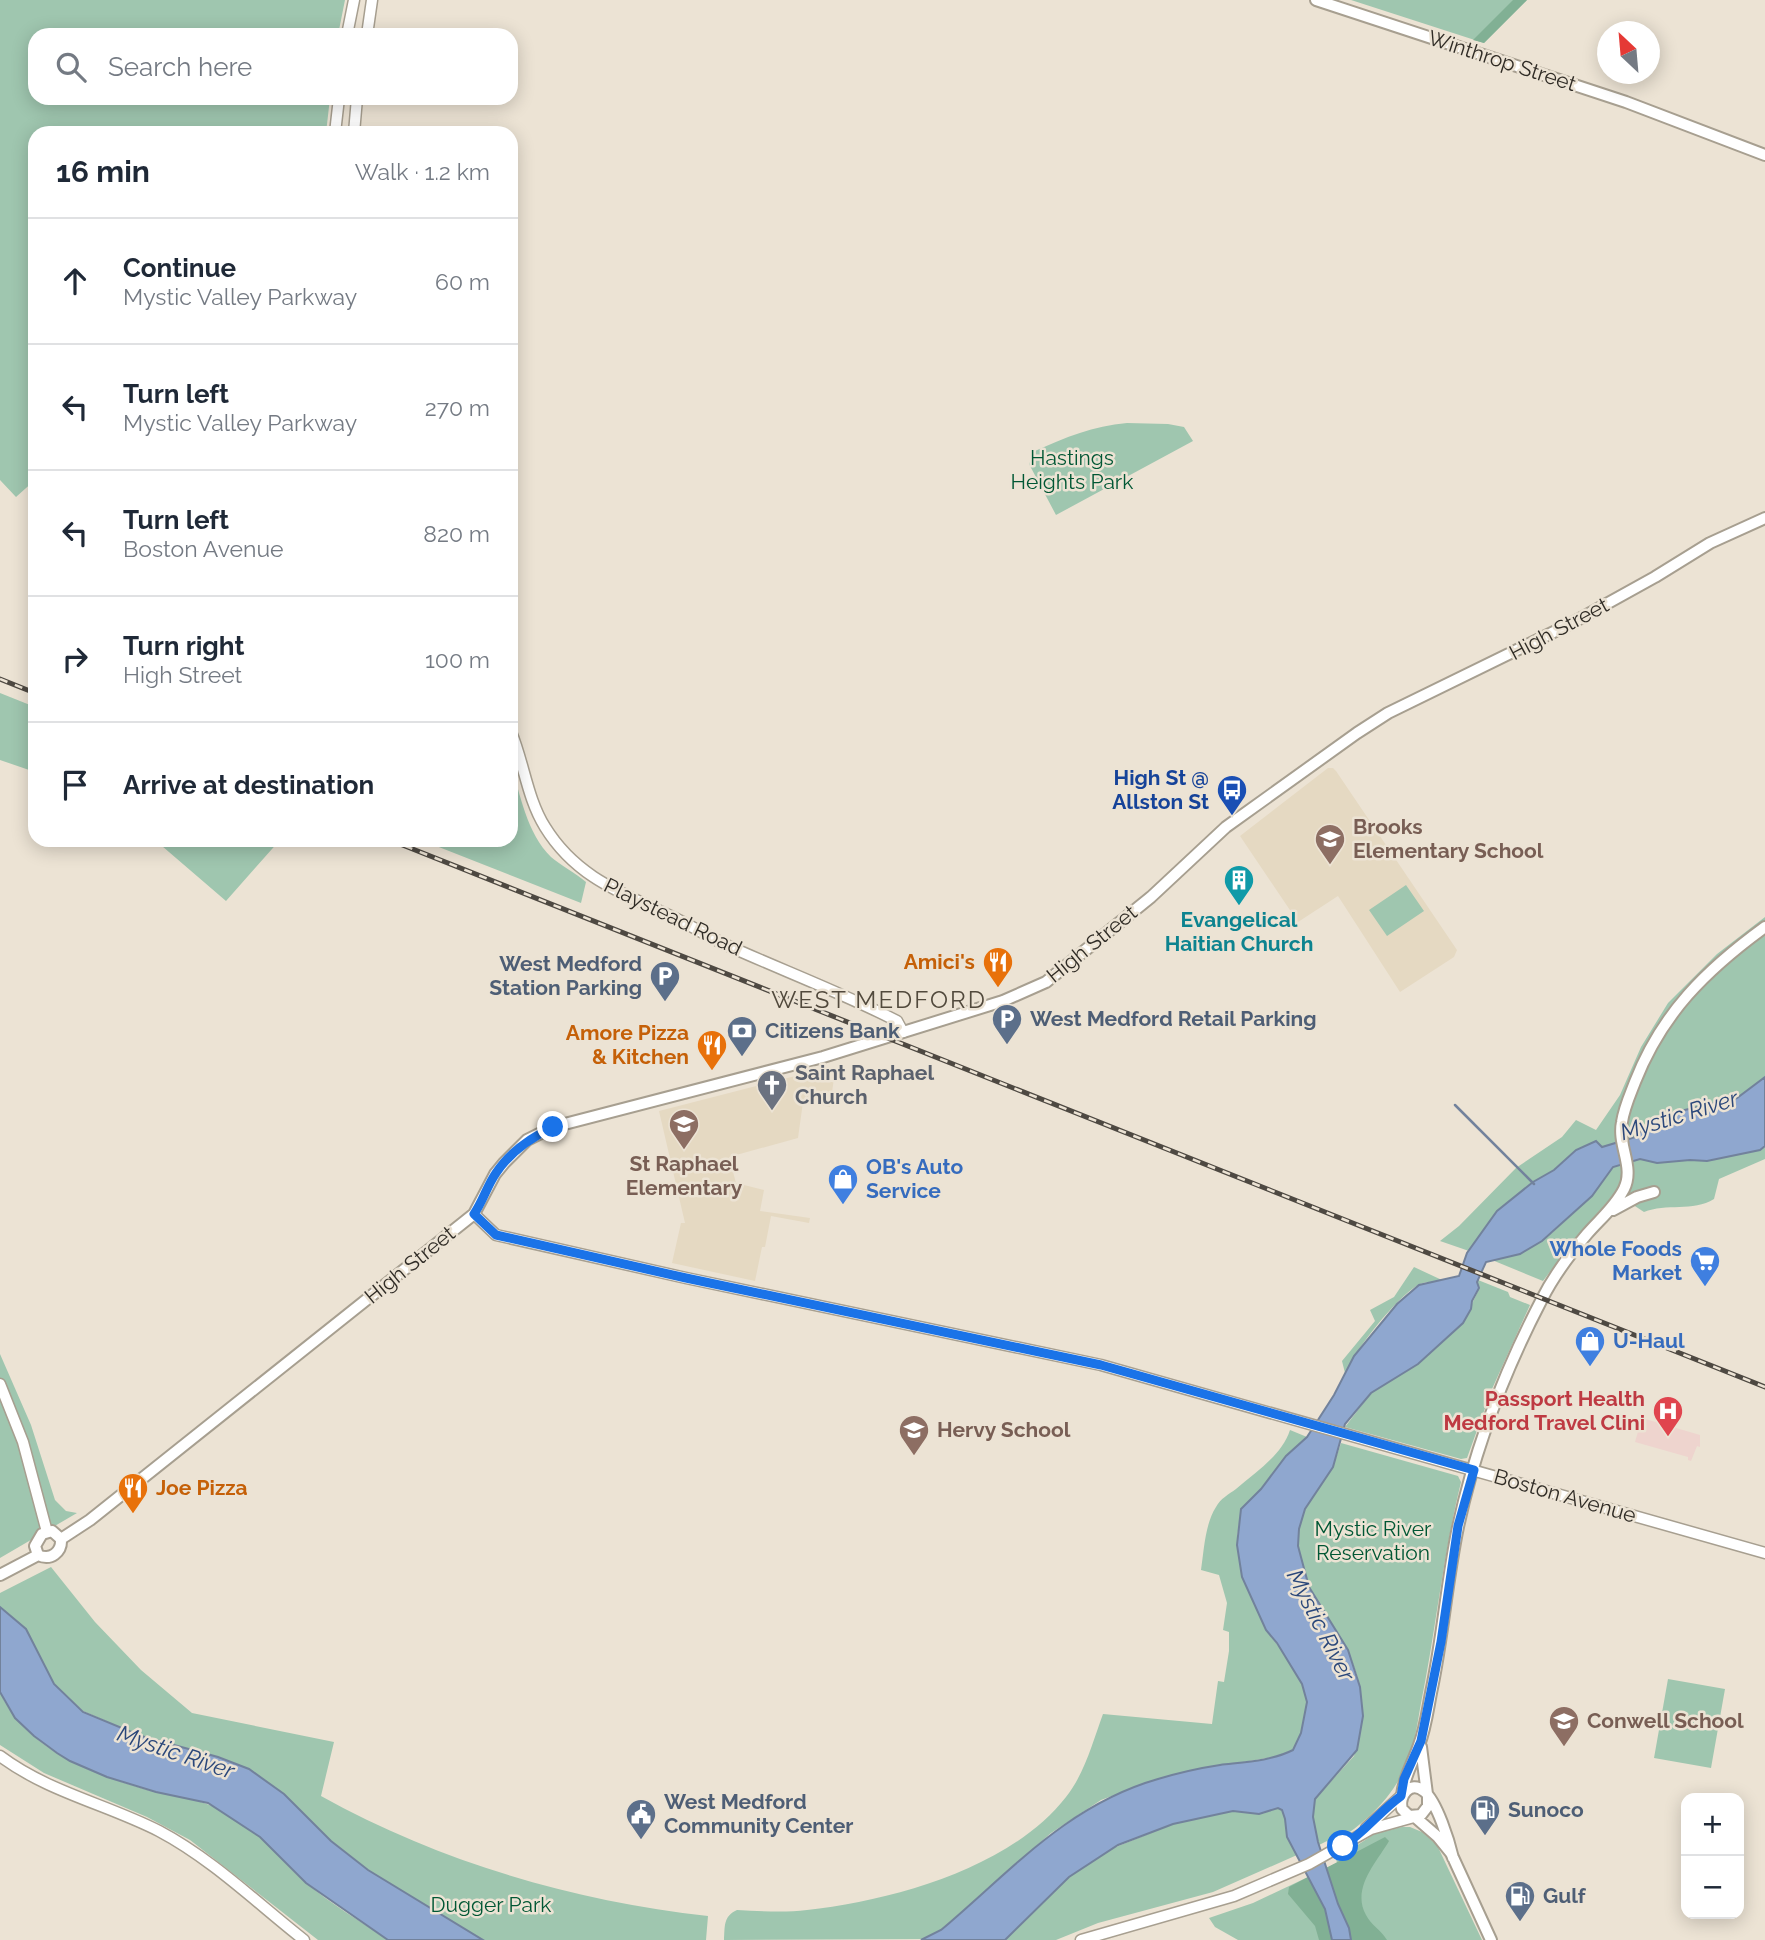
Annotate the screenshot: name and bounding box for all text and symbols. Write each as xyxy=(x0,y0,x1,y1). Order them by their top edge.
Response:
north arrow xyxy=(1597,21,1660,84)
street label: Winthrop Street xyxy=(1425,25,1579,96)
search box xyxy=(28,28,518,105)
icon: search xyxy=(52,48,90,86)
text: Search here xyxy=(108,52,252,82)
text: 16 min xyxy=(56,154,150,189)
text: Walk · 1.2 km xyxy=(355,158,490,185)
text: Continue xyxy=(123,253,236,283)
icon: ahead xyxy=(56,262,94,300)
text: 60 m xyxy=(435,268,490,295)
text: Mystic Valley Parkway xyxy=(123,283,357,310)
text: Turn left xyxy=(123,379,229,409)
icon: left xyxy=(56,388,94,426)
text: 270 m xyxy=(425,394,490,421)
text: Mystic Valley Parkway xyxy=(123,409,357,436)
park label: Hastings Heights Park xyxy=(1011,445,1133,494)
text: Turn left xyxy=(123,505,229,535)
icon: left xyxy=(56,514,94,552)
text: 820 m xyxy=(423,520,490,547)
text: Boston Avenue xyxy=(123,535,284,562)
street label: High Street xyxy=(1505,592,1613,665)
text: Turn right xyxy=(123,631,244,661)
icon: right xyxy=(56,640,94,678)
text: 100 m xyxy=(425,646,490,673)
text: High Street xyxy=(123,661,242,688)
place label: High St @ Allston St xyxy=(1112,765,1209,814)
icon: arrive xyxy=(56,766,94,804)
text: Arrive at destination xyxy=(123,770,374,800)
bus stop icon: High St @ Allston St xyxy=(1215,773,1249,817)
place label: Brooks Elementary School xyxy=(1353,814,1544,863)
school or university icon: Brooks Elementary School xyxy=(1313,822,1347,866)
building icon: Evangelical Haitian Church xyxy=(1222,863,1256,907)
street label: Playstead Road xyxy=(600,872,746,961)
street label: High Street xyxy=(1042,900,1142,988)
place label: Evangelical Haitian Church xyxy=(1165,907,1313,956)
restaurant icon: Amici's xyxy=(981,945,1015,989)
place label: Amici's xyxy=(904,949,975,974)
place label: West Medford Station Parking xyxy=(489,951,642,1000)
parking icon: West Medford Station Parking xyxy=(648,959,682,1003)
district label: WEST MEDFORD xyxy=(771,985,987,1014)
parking icon: West Medford Retail Parking xyxy=(990,1002,1024,1046)
place label: West Medford Retail Parking xyxy=(1030,1006,1317,1031)
bank icon: Citizens Bank xyxy=(725,1014,759,1058)
place label: Citizens Bank xyxy=(765,1018,900,1043)
place label: Amore Pizza & Kitchen xyxy=(566,1020,689,1069)
restaurant icon: Amore Pizza & Kitchen xyxy=(695,1028,729,1072)
place label: Saint Raphael Church xyxy=(795,1060,934,1109)
church icon: Saint Raphael Church xyxy=(755,1068,789,1112)
water label: Mystic River xyxy=(1617,1083,1742,1145)
school or university icon: St Raphael Elementary xyxy=(667,1107,701,1151)
route end xyxy=(537,1111,568,1142)
place label: St Raphael Elementary xyxy=(626,1151,743,1200)
place label: OB's Auto Service xyxy=(866,1154,963,1203)
shop icon: OB's Auto Service xyxy=(826,1162,860,1206)
street label: High Street xyxy=(360,1221,460,1309)
place label: Whole Foods Market xyxy=(1549,1236,1682,1285)
supermarket icon: Whole Foods Market xyxy=(1688,1244,1722,1288)
shop icon: U-Haul xyxy=(1573,1324,1607,1368)
place label: U-Haul xyxy=(1613,1328,1685,1353)
place label: Passport Health Medford Travel Clini xyxy=(1444,1386,1645,1435)
hospital icon: Passport Health Medford Travel Clini xyxy=(1651,1394,1685,1438)
school or university icon: Hervy School xyxy=(897,1413,931,1457)
place label: Hervy School xyxy=(937,1417,1071,1442)
street label: Boston Avenue xyxy=(1491,1463,1639,1528)
restaurant icon: Joe Pizza xyxy=(116,1471,150,1515)
place label: Joe Pizza xyxy=(156,1475,248,1500)
park label: Mystic River Reservation xyxy=(1315,1516,1432,1565)
water label: Mystic River xyxy=(1282,1564,1362,1686)
school or university icon: Conwell School xyxy=(1547,1704,1581,1748)
place label: Conwell School xyxy=(1587,1708,1744,1733)
water label: Mystic River xyxy=(114,1719,239,1784)
place label: West Medford Community Center xyxy=(664,1789,853,1838)
fuel station icon: Sunoco xyxy=(1468,1793,1502,1837)
map controls xyxy=(1681,1793,1744,1919)
button: + xyxy=(1681,1793,1744,1856)
public building icon: West Medford Community Center xyxy=(624,1797,658,1841)
place label: Sunoco xyxy=(1508,1797,1584,1822)
route start xyxy=(1327,1830,1358,1861)
button: − xyxy=(1681,1856,1744,1919)
fuel station icon: Gulf xyxy=(1503,1879,1537,1923)
place label: Gulf xyxy=(1543,1883,1587,1908)
park label: Dugger Park xyxy=(431,1892,551,1917)

